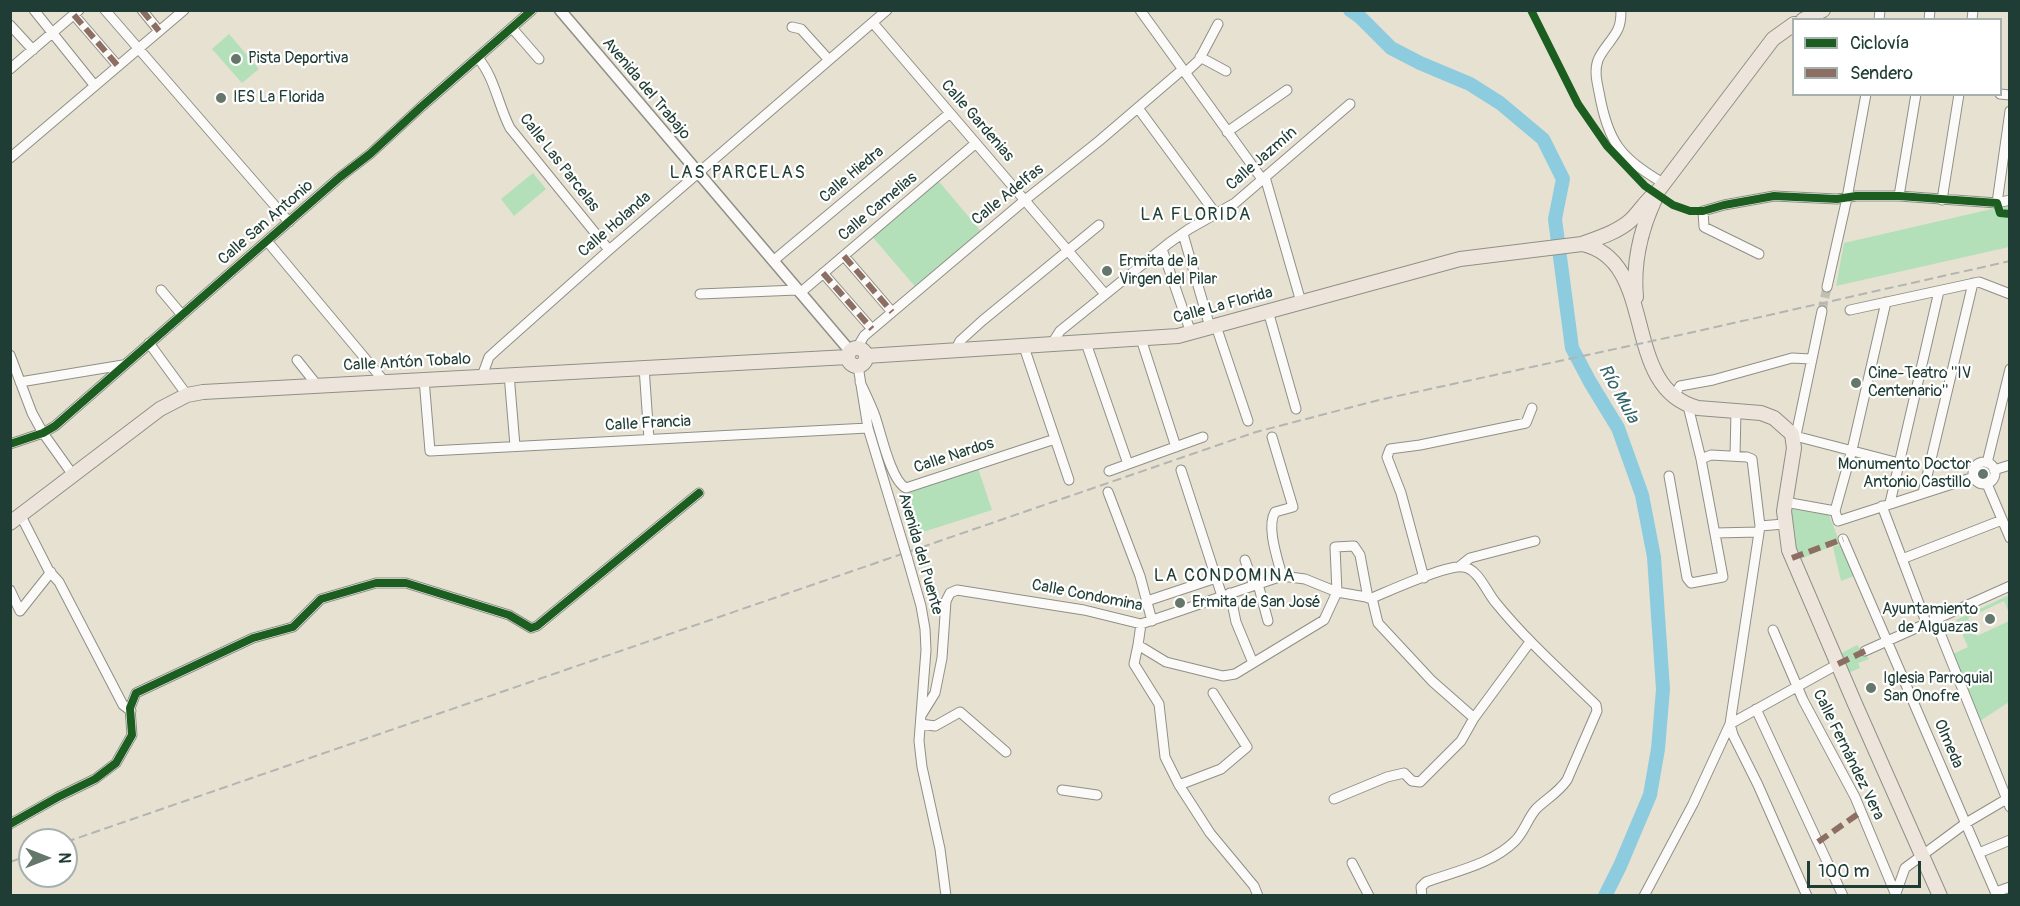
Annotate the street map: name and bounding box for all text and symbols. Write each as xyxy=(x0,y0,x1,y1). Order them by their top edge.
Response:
legend xyxy=(1792,18,2002,96)
text: Ciclovía xyxy=(1850,32,1909,55)
street label: Avenida del Trabajo xyxy=(598,34,694,144)
place label: Pista Deportiva xyxy=(248,49,348,69)
marker: Pista Deportiva xyxy=(229,52,243,66)
text: Sendero xyxy=(1850,62,1913,85)
street label: Calle Gardenias xyxy=(936,76,1018,166)
place label: IES La Florida xyxy=(233,88,324,108)
marker: IES La Florida xyxy=(214,91,228,105)
street label: Calle Las Parcelas xyxy=(515,110,603,216)
street label: Calle Jazmín xyxy=(1223,123,1301,195)
street label: Calle Hiedra xyxy=(816,143,888,207)
street label: Calle Adelfas xyxy=(968,160,1048,230)
district label: LAS PARCELAS xyxy=(669,162,807,184)
street label: Calle Camelias xyxy=(835,168,921,246)
street label: Calle San Antonio xyxy=(215,176,317,270)
street label: Calle Holanda xyxy=(575,188,655,262)
district label: LA FLORIDA xyxy=(1140,204,1252,226)
place label: Ermita de la Virgen del Pilar xyxy=(1119,252,1217,290)
marker: Ermita de la Virgen del Pilar xyxy=(1100,264,1114,278)
street label: Calle La Florida xyxy=(1171,284,1275,328)
street label: Calle Antón Tobalo xyxy=(343,350,471,376)
water label: Río Mula xyxy=(1593,361,1643,427)
place label: Cine-Teatro ''IV Centenario'' xyxy=(1868,364,1971,402)
marker: Cine-Teatro ''IV Centenario'' xyxy=(1849,376,1863,390)
street label: Calle Francia xyxy=(605,412,691,436)
street label: Calle Nardos xyxy=(911,434,997,478)
place label: Monumento Doctor Antonio Castillo xyxy=(1838,455,1971,493)
marker: Monumento Doctor Antonio Castillo xyxy=(1976,467,1990,481)
street label: Avenida del Puente xyxy=(893,491,947,617)
district label: LA CONDOMINA xyxy=(1154,565,1296,587)
street label: Calle Condomina xyxy=(1030,576,1144,616)
place label: Ermita de San José xyxy=(1192,593,1321,613)
marker: Ermita de San José xyxy=(1173,596,1187,610)
place label: Ayuntamiento de Alguazas xyxy=(1882,600,1978,638)
marker: Ayuntamiento de Alguazas xyxy=(1983,612,1997,626)
place label: Iglesia Parroquial San Onofre xyxy=(1883,669,1993,707)
marker: Iglesia Parroquial San Onofre xyxy=(1864,681,1878,695)
street label: Calle Fernández Vera xyxy=(1808,687,1888,823)
street label: Olmeda xyxy=(1929,717,1967,771)
north arrow xyxy=(18,828,78,888)
scale bar xyxy=(1810,849,1924,887)
text: N xyxy=(54,853,74,863)
text: 100 m xyxy=(1818,860,1870,883)

